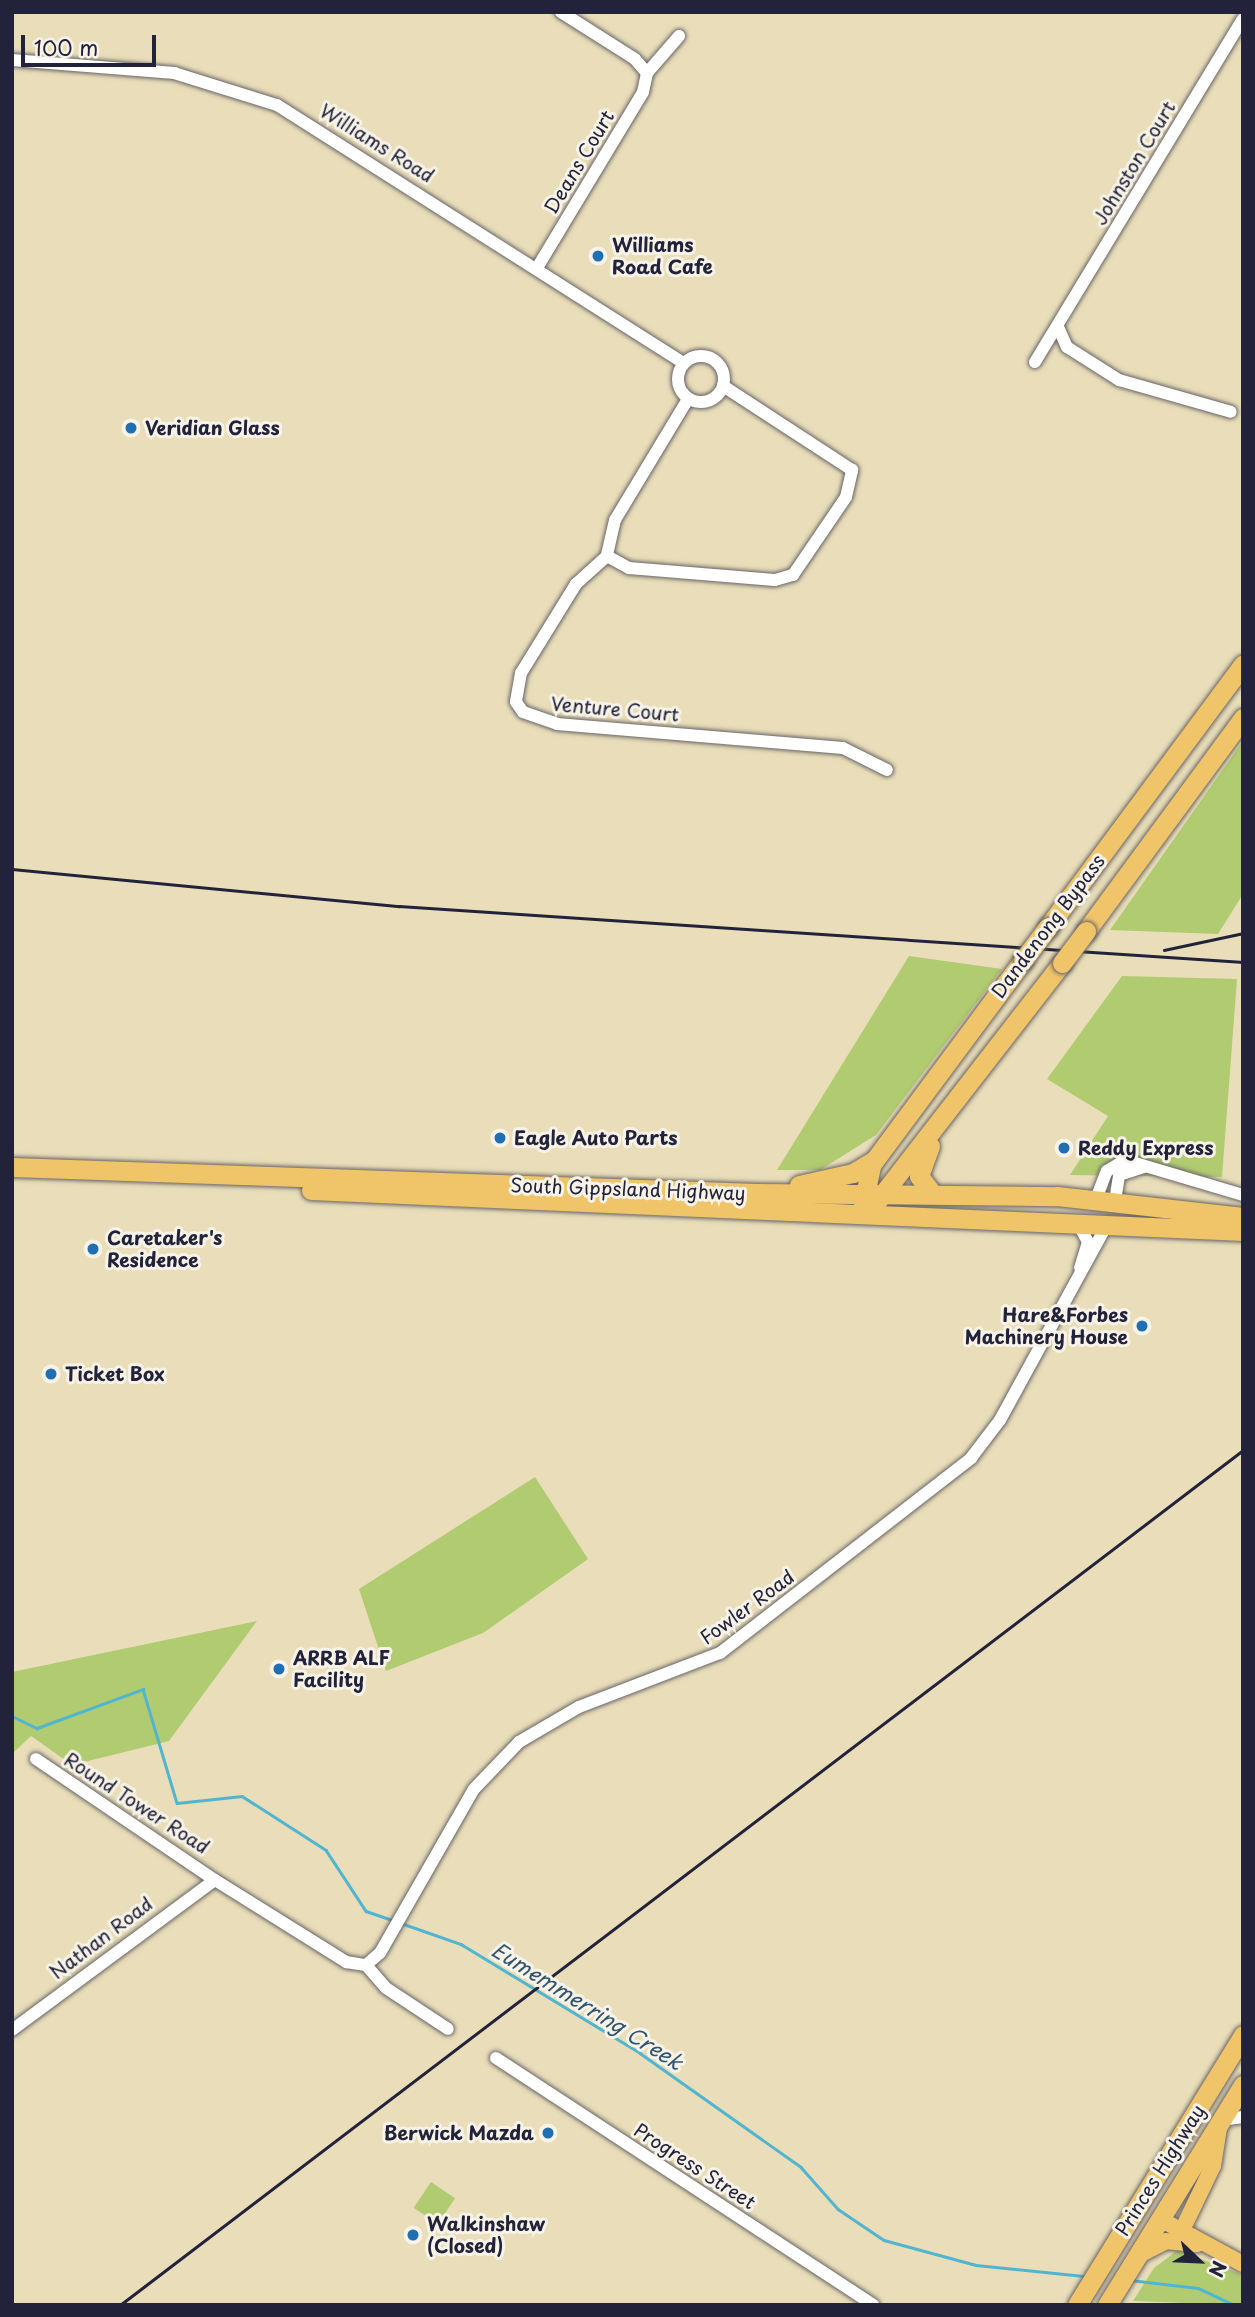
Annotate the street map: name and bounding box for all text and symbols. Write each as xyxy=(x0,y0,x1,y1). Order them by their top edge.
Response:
scale bar xyxy=(24,21,159,65)
text: 100 m xyxy=(34,31,98,63)
street label: Johnston Court xyxy=(1088,97,1180,229)
street label: Williams Road xyxy=(315,99,439,187)
street label: Deans Court xyxy=(539,106,619,218)
place label: Williams Road Cafe xyxy=(612,234,712,278)
marker: Williams Road Cafe xyxy=(590,248,606,264)
place label: Veridian Glass xyxy=(145,417,280,439)
marker: Veridian Glass xyxy=(123,420,139,436)
street label: Venture Court xyxy=(550,692,680,726)
street label: Dandenong Bypass xyxy=(986,850,1110,1002)
place label: Eagle Auto Parts xyxy=(514,1127,679,1149)
marker: Eagle Auto Parts xyxy=(492,1130,508,1146)
place label: Reddy Express xyxy=(1078,1137,1213,1159)
marker: Reddy Express xyxy=(1056,1140,1072,1156)
street label: South Gippsland Highway xyxy=(509,1173,747,1205)
place label: Caretaker's Residence xyxy=(107,1227,222,1271)
marker: Caretaker's Residence xyxy=(85,1241,101,1257)
place label: Hare&Forbes Machinery House xyxy=(964,1304,1128,1348)
marker: Hare&Forbes Machinery House xyxy=(1134,1318,1150,1334)
place label: Ticket Box xyxy=(65,1363,166,1385)
marker: Ticket Box xyxy=(43,1366,59,1382)
street label: Fowler Road xyxy=(695,1565,799,1649)
place label: ARRB ALF Facility xyxy=(293,1647,390,1691)
marker: ARRB ALF Facility xyxy=(271,1661,287,1677)
street label: Round Tower Road xyxy=(60,1748,214,1858)
street label: Nathan Road xyxy=(46,1892,156,1984)
water label: Eumemmerring Creek xyxy=(488,1936,688,2074)
street label: Princes Highway xyxy=(1110,2100,1210,2240)
street label: Progress Street xyxy=(630,2118,760,2214)
place label: Berwick Mazda xyxy=(384,2122,534,2144)
marker: Berwick Mazda xyxy=(540,2125,556,2141)
place label: Walkinshaw (Closed) xyxy=(427,2213,545,2257)
north arrow xyxy=(1164,2226,1234,2296)
marker: Walkinshaw (Closed) xyxy=(405,2227,421,2243)
text: N xyxy=(1203,2257,1234,2282)

